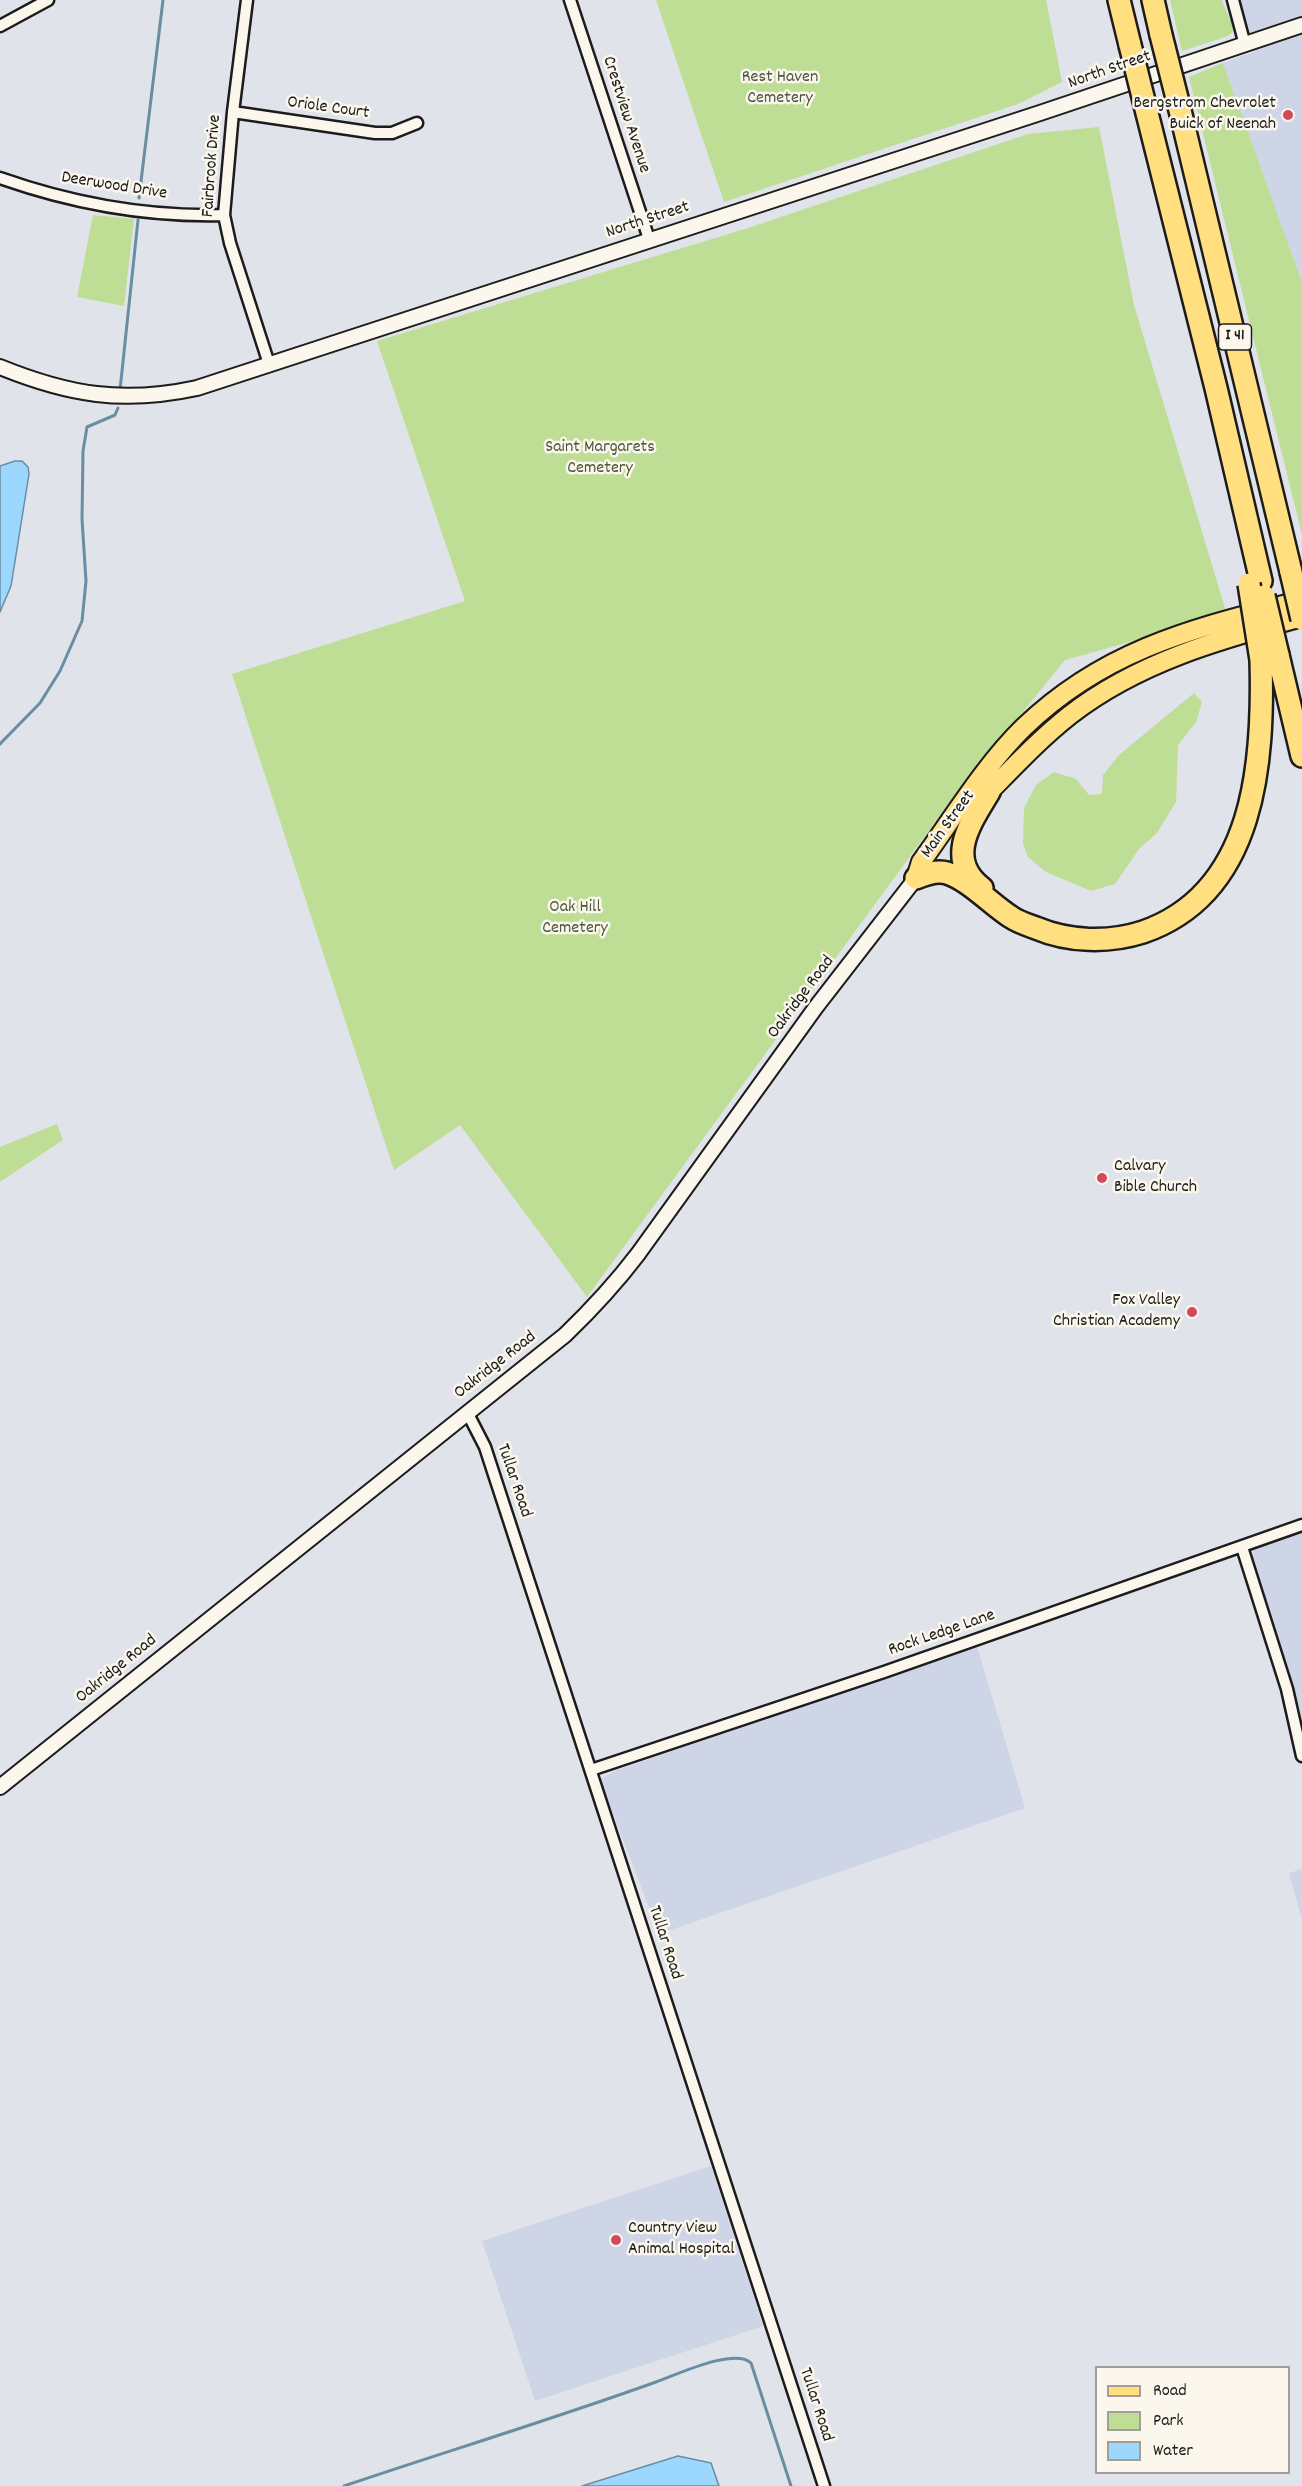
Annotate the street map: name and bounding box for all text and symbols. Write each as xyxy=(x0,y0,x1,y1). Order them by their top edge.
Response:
street label: North Street xyxy=(1066,47,1154,95)
street label: Crestview Avenue xyxy=(596,54,654,176)
park label: Rest Haven Cemetery xyxy=(742,68,818,110)
street label: Oriole Court xyxy=(286,93,370,125)
place label: Bergstrom Chevrolet Buick of Neenah xyxy=(1133,94,1276,136)
marker: Bergstrom Chevrolet Buick of Neenah xyxy=(1281,108,1295,122)
street label: Fairbrook Drive xyxy=(199,114,227,218)
street label: Deerwood Drive xyxy=(60,168,168,206)
street label: North Street xyxy=(604,197,692,245)
road number: I 41 xyxy=(1218,324,1252,350)
park label: Saint Margarets Cemetery xyxy=(545,438,655,480)
street label: Main Street xyxy=(917,787,981,863)
park label: Oak Hill Cemetery xyxy=(542,898,608,940)
street label: Oakridge Road xyxy=(764,952,840,1044)
place label: Calvary Bible Church xyxy=(1114,1157,1197,1200)
marker: Calvary Bible Church xyxy=(1095,1171,1109,1185)
place label: Fox Valley Christian Academy xyxy=(1053,1291,1180,1334)
marker: Fox Valley Christian Academy xyxy=(1185,1305,1199,1319)
street label: Oakridge Road xyxy=(451,1327,541,1405)
street label: Tullar Road xyxy=(490,1441,536,1521)
street label: Rock Ledge Lane xyxy=(886,1606,998,1662)
street label: Oakridge Road xyxy=(72,1631,162,1709)
street label: Tullar Road xyxy=(642,1903,686,1983)
place label: Country View Animal Hospital xyxy=(628,2219,734,2262)
marker: Country View Animal Hospital xyxy=(609,2233,623,2247)
street label: Tullar Road xyxy=(793,2365,837,2445)
legend xyxy=(1095,2366,1290,2474)
text: Road xyxy=(1153,2379,1187,2404)
text: Park xyxy=(1153,2409,1184,2434)
text: Water xyxy=(1153,2439,1193,2464)

